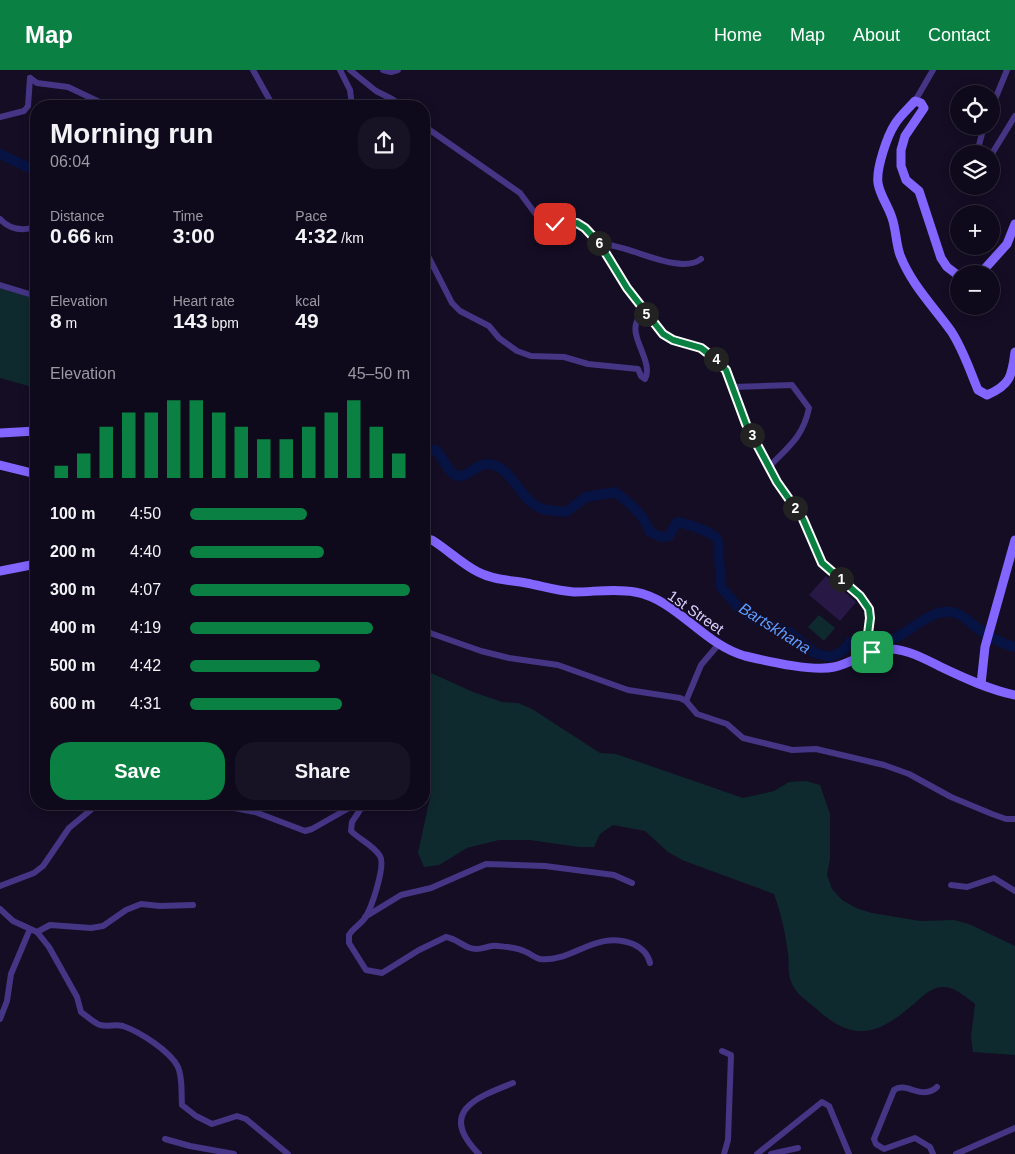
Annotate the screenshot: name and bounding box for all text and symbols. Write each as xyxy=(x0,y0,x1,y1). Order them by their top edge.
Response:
text: Map xyxy=(25,21,73,48)
text: Home xyxy=(714,25,762,45)
text: Map xyxy=(790,25,825,45)
text: About xyxy=(853,25,900,45)
text: Contact xyxy=(928,25,990,45)
map controls xyxy=(950,85,1000,315)
button: locate xyxy=(950,85,1000,135)
button: share xyxy=(358,117,410,169)
text: Morning run xyxy=(50,118,213,149)
button: layers xyxy=(950,145,1000,195)
text: 06:04 xyxy=(50,153,90,170)
pin xyxy=(534,203,576,245)
button: + xyxy=(950,205,1000,255)
text: Distance xyxy=(50,208,104,224)
text: Time xyxy=(173,208,203,224)
text: Pace xyxy=(295,208,327,224)
icon: check xyxy=(541,210,569,238)
text: 0.66 xyxy=(50,224,91,247)
text: 3:00 xyxy=(173,224,215,247)
text: 4:32 xyxy=(295,224,337,247)
text: km xyxy=(91,230,113,246)
text: /km xyxy=(337,230,364,246)
pin: 6 xyxy=(586,230,612,256)
text: 6 xyxy=(596,235,603,251)
button: − xyxy=(950,265,1000,315)
text: Elevation xyxy=(50,293,108,309)
text: Heart rate xyxy=(173,293,235,309)
text: kcal xyxy=(295,293,320,309)
pin: 5 xyxy=(634,302,658,326)
text: 5 xyxy=(643,306,650,322)
text: 8 xyxy=(50,309,62,332)
text: 143 xyxy=(173,309,208,332)
text: 49 xyxy=(295,309,319,332)
text: m xyxy=(62,315,77,331)
text: bpm xyxy=(208,315,239,331)
pin: 4 xyxy=(704,346,728,372)
text: 4 xyxy=(713,351,720,367)
text: Elevation xyxy=(50,365,116,382)
text: 45–50 m xyxy=(348,365,410,382)
pin: 3 xyxy=(740,422,764,448)
text: 3 xyxy=(749,427,756,443)
pin: 2 xyxy=(782,496,808,520)
text: 2 xyxy=(792,500,799,516)
text: 100 m xyxy=(50,505,95,522)
text: 4:50 xyxy=(130,505,161,522)
text: 200 m xyxy=(50,543,95,560)
text: 4:40 xyxy=(130,543,161,560)
pin: 1 xyxy=(828,566,854,592)
text: 1 xyxy=(838,571,845,587)
text: 300 m xyxy=(50,581,95,598)
text: 4:07 xyxy=(130,581,161,598)
street label: 1st Street xyxy=(665,587,728,638)
water label: Bartskhana xyxy=(736,599,814,657)
text: 400 m xyxy=(50,619,95,636)
text: 4:19 xyxy=(130,619,161,636)
pin xyxy=(851,631,893,673)
icon: arrive xyxy=(858,638,886,666)
text: 500 m xyxy=(50,657,95,674)
text: 4:42 xyxy=(130,657,161,674)
text: 600 m xyxy=(50,695,95,712)
text: 4:31 xyxy=(130,695,161,712)
button: Save xyxy=(50,742,225,800)
button: Share xyxy=(235,742,410,800)

